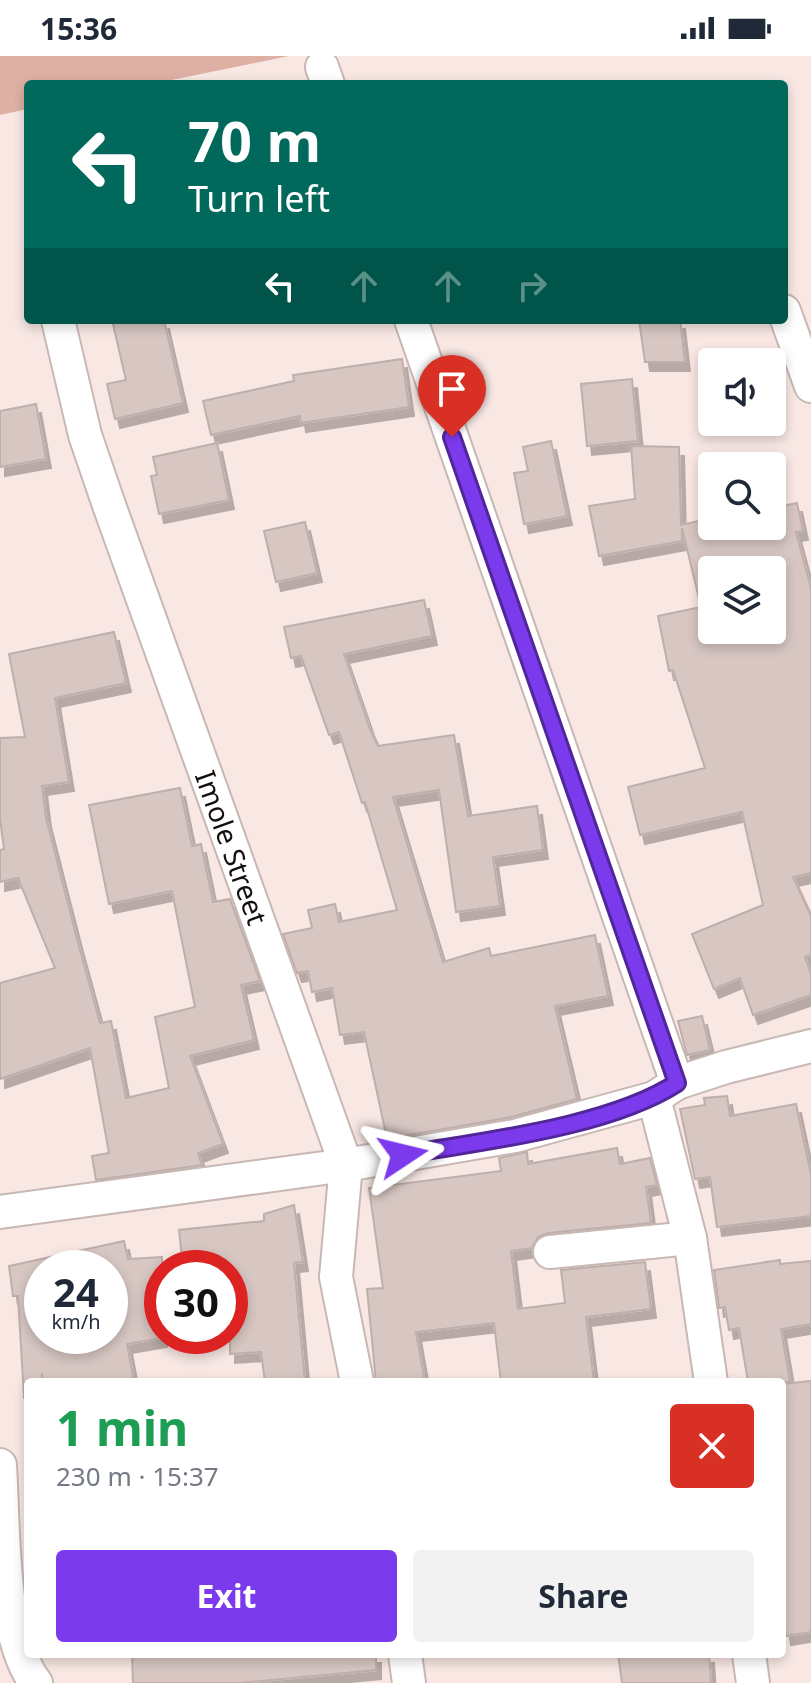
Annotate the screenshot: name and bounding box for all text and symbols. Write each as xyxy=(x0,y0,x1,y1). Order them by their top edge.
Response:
text: 15:36 xyxy=(40,8,117,49)
text: 70 m xyxy=(188,102,321,178)
icon: left xyxy=(56,112,160,216)
text: Turn left xyxy=(188,174,330,223)
icon: left xyxy=(258,264,302,308)
icon: ahead xyxy=(342,264,386,308)
icon: ahead xyxy=(426,264,470,308)
icon: right xyxy=(510,264,554,308)
map controls xyxy=(698,348,786,644)
button: sound xyxy=(698,348,786,436)
pin xyxy=(418,355,486,437)
icon: arrive xyxy=(430,367,474,411)
button: search xyxy=(698,452,786,540)
button: layers xyxy=(698,556,786,644)
street label: Imole Street xyxy=(187,765,277,930)
position arrow xyxy=(361,1113,445,1197)
speed limit sign: 30 xyxy=(144,1250,248,1354)
text: 24 xyxy=(53,1264,99,1319)
text: km/h xyxy=(51,1308,101,1335)
text: 1 min xyxy=(56,1395,188,1460)
button: close xyxy=(670,1404,754,1488)
text: 230 m · 15:37 xyxy=(56,1458,219,1494)
button: Exit xyxy=(56,1550,397,1642)
button: Share xyxy=(413,1550,754,1642)

